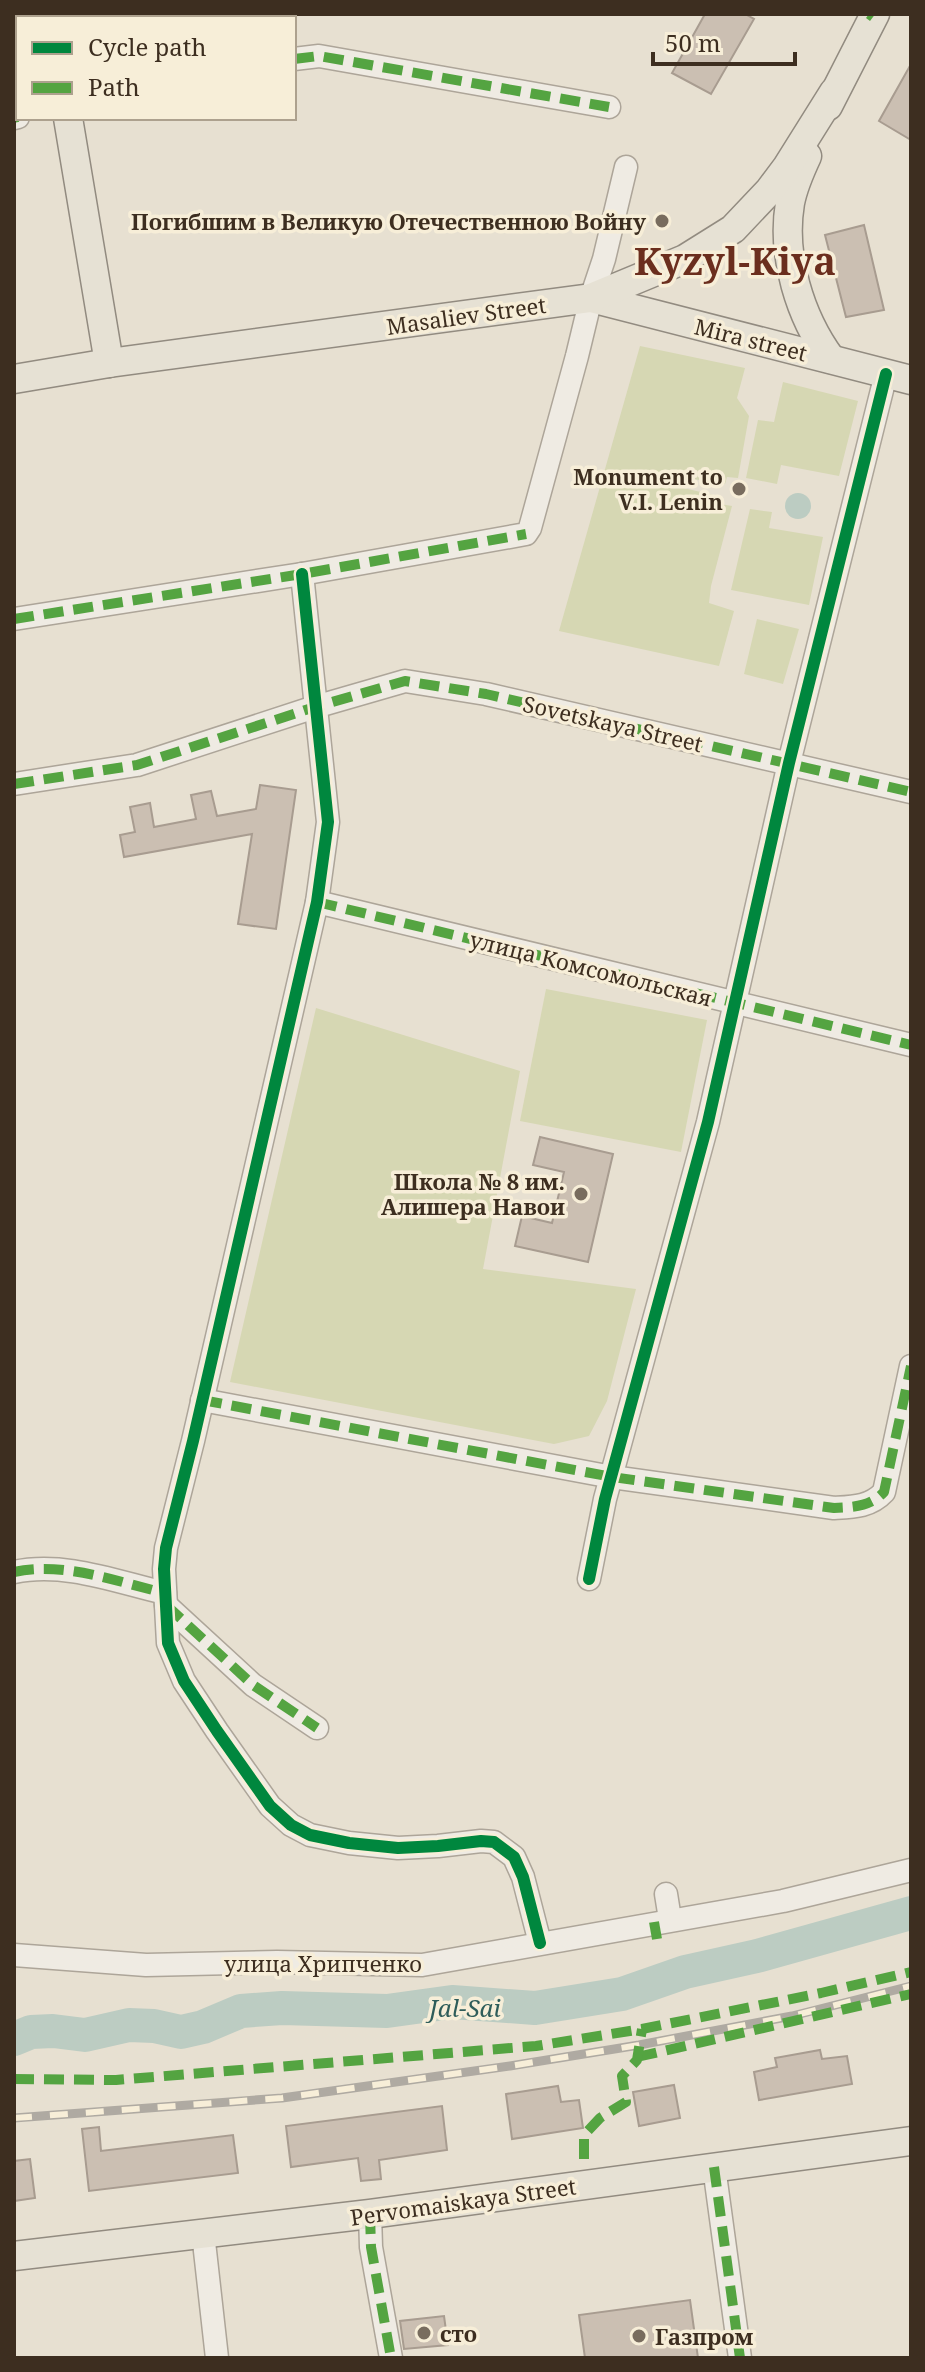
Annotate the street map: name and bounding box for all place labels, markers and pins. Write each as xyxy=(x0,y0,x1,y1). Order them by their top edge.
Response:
place label: Погибшим в Великую Отечественною Войну xyxy=(131,206,647,236)
marker: Погибшим в Великую Отечественною Войну xyxy=(653,212,671,230)
place label: Monument to V.I. Lenin xyxy=(573,461,723,516)
marker: Monument to V.I. Lenin xyxy=(730,480,748,498)
place label: Школа № 8 им. Алишера Навои xyxy=(381,1166,565,1221)
marker: Школа № 8 им. Алишера Навои xyxy=(572,1185,590,1203)
place label: сто xyxy=(440,2318,477,2348)
place label: Газпром xyxy=(655,2321,753,2351)
marker: сто xyxy=(415,2324,433,2342)
marker: Газпром xyxy=(630,2327,648,2345)

